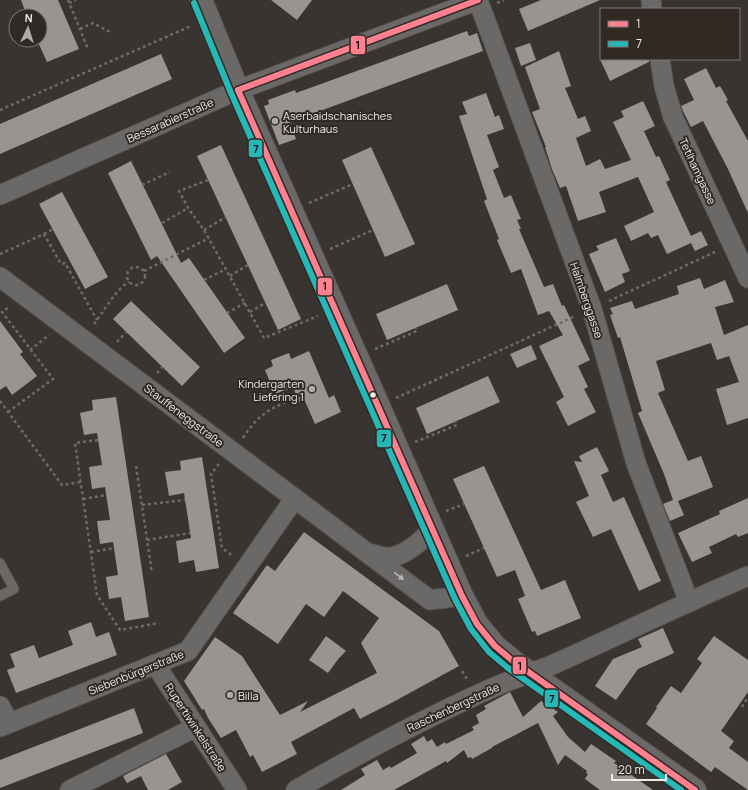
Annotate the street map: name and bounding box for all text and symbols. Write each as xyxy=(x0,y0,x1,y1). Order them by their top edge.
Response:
north arrow xyxy=(8,8,48,48)
legend xyxy=(600,8,740,60)
text: N xyxy=(24,10,33,25)
text: 1 xyxy=(636,15,641,32)
line badge: 1 xyxy=(350,35,366,55)
text: 7 xyxy=(636,35,642,52)
text: 1 xyxy=(356,37,360,52)
street label: Bessarabierstraße xyxy=(124,94,216,146)
place label: Aserbaidschanisches Kulturhaus xyxy=(283,108,392,136)
marker: Aserbaidschanisches Kulturhaus xyxy=(270,116,280,126)
street label: Tetlhamgasse xyxy=(676,135,720,207)
line badge: 7 xyxy=(248,139,263,158)
text: 7 xyxy=(253,141,259,156)
street label: Halmberggasse xyxy=(567,260,607,340)
line badge: 1 xyxy=(317,277,333,296)
text: 1 xyxy=(323,278,327,293)
place label: Kindergarten Liefering 1 xyxy=(238,376,304,404)
street label: Stauffeneggstraße xyxy=(141,380,227,450)
marker: Kindergarten Liefering 1 xyxy=(307,384,317,394)
unlabelled marker xyxy=(368,390,378,400)
line badge: 7 xyxy=(376,429,392,448)
text: 7 xyxy=(381,430,387,445)
one-way arrow xyxy=(394,572,404,580)
street label: Siebenbürgerstraße xyxy=(86,646,186,698)
line badge: 1 xyxy=(512,656,527,675)
text: 1 xyxy=(518,658,522,673)
street label: Raschenbergstraße xyxy=(404,679,502,735)
street label: Rupertiwinkelstraße xyxy=(162,680,230,774)
place label: Billa xyxy=(238,688,259,703)
line badge: 7 xyxy=(544,689,559,708)
marker: Billa xyxy=(225,690,235,700)
text: 7 xyxy=(549,691,555,706)
scale bar xyxy=(612,756,666,782)
text: 20 m xyxy=(618,761,645,778)

